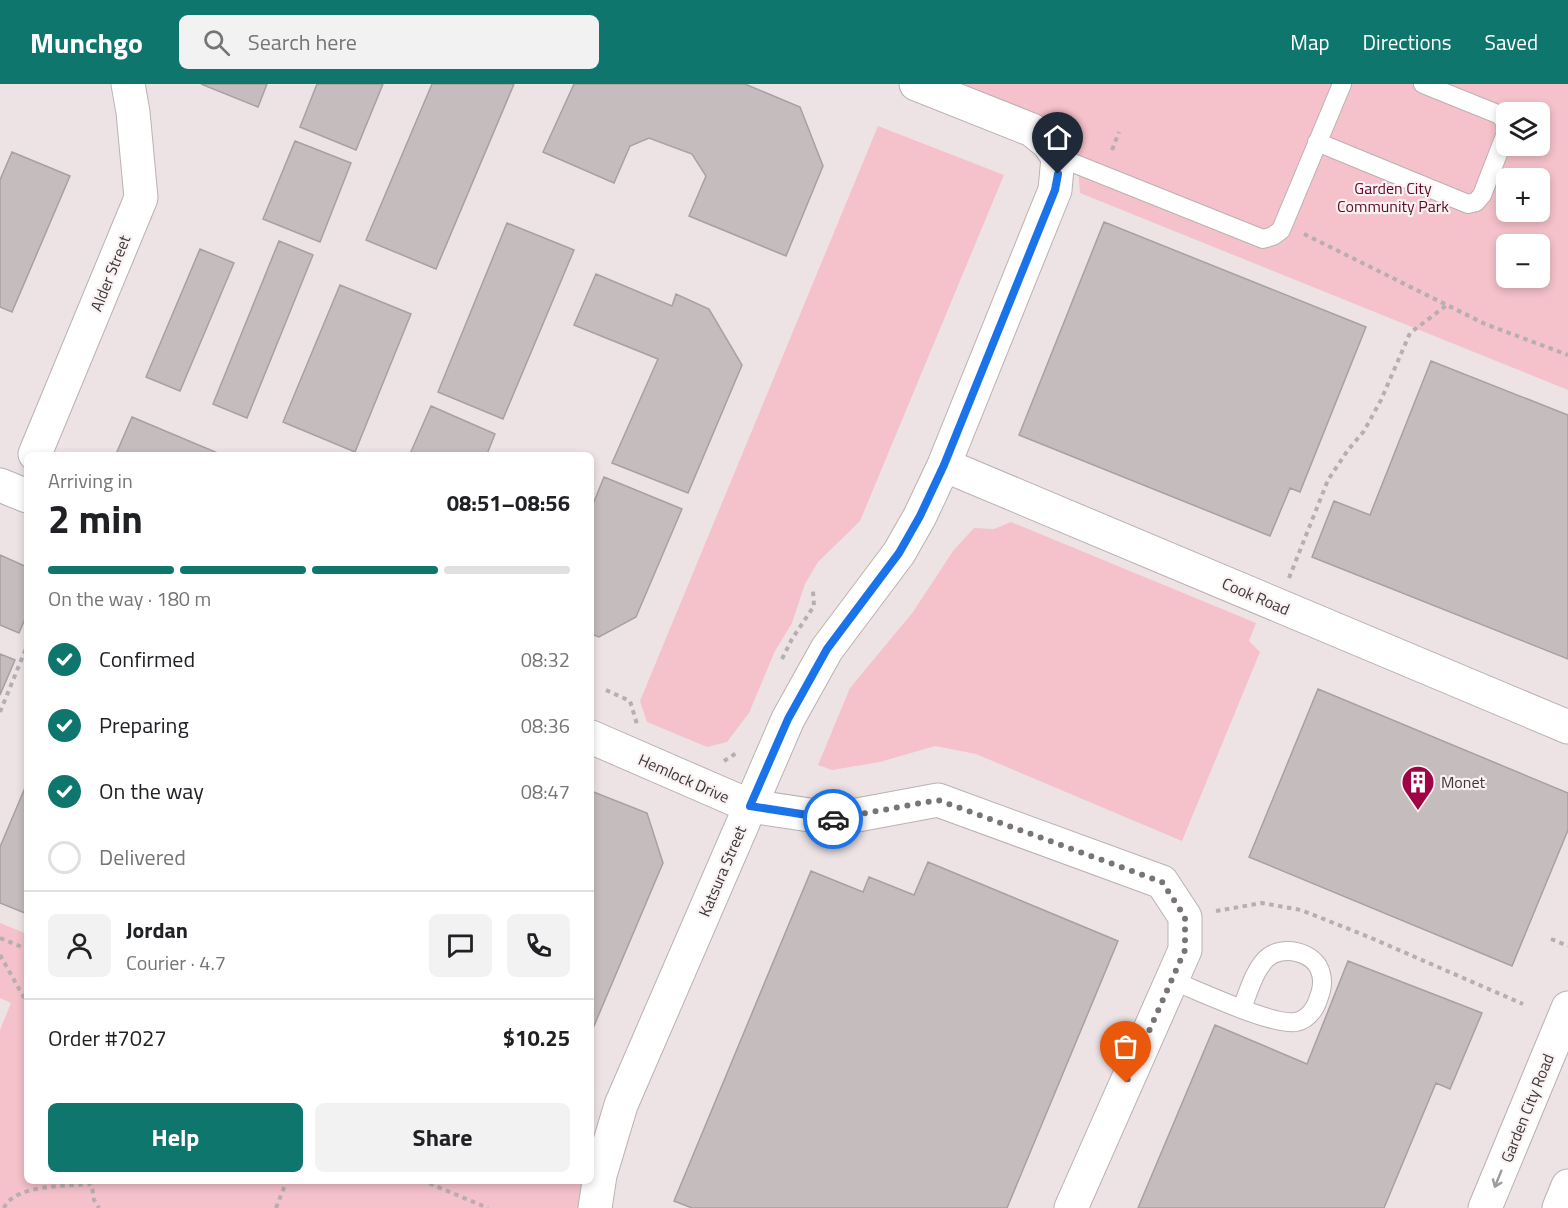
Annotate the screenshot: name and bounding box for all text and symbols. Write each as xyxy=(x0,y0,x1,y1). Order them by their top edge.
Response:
search box xyxy=(179,15,599,69)
text: Munchgo xyxy=(30,21,143,64)
text: Search here xyxy=(248,25,357,59)
icon: search xyxy=(200,26,233,59)
text: Map xyxy=(1290,26,1330,58)
text: Directions xyxy=(1363,26,1452,58)
text: Saved xyxy=(1485,26,1538,58)
map controls xyxy=(1496,102,1550,288)
button: layers xyxy=(1496,102,1550,156)
pin xyxy=(1032,112,1083,174)
icon: home xyxy=(1041,121,1074,154)
button: + xyxy=(1496,168,1550,222)
park label: Garden City Community Park xyxy=(1337,176,1449,218)
street label: Alder Street xyxy=(84,231,136,315)
button: − xyxy=(1496,234,1550,288)
text: Arriving in xyxy=(48,465,133,496)
text: 08:51–08:56 xyxy=(447,486,570,520)
text: 2 min xyxy=(48,489,143,548)
street label: Cook Road xyxy=(1219,571,1293,621)
text: On the way · 180 m xyxy=(48,583,211,614)
text: Confirmed xyxy=(99,642,195,676)
icon: check xyxy=(48,643,81,676)
text: 08:32 xyxy=(521,644,570,675)
text: Preparing xyxy=(99,708,189,742)
icon: check xyxy=(48,709,81,742)
text: 08:36 xyxy=(521,710,570,741)
street label: Hemlock Drive xyxy=(635,747,733,809)
building icon: Monet xyxy=(1400,764,1436,811)
place label: Monet xyxy=(1441,770,1485,794)
text: On the way xyxy=(99,774,204,808)
icon: check xyxy=(48,775,81,808)
text: 08:47 xyxy=(521,776,570,807)
courier xyxy=(803,789,863,849)
icon: car xyxy=(817,803,850,836)
street label: Katsura Street xyxy=(692,821,752,920)
text: Delivered xyxy=(99,840,186,874)
text: Jordan xyxy=(126,913,188,947)
button: person xyxy=(48,914,111,977)
button: chat xyxy=(429,914,492,977)
button: phone xyxy=(507,914,570,977)
text: Courier · 4.7 xyxy=(126,947,226,978)
text: Order #7027 xyxy=(48,1021,167,1055)
text: $10.25 xyxy=(503,1021,570,1055)
pin xyxy=(1100,1021,1151,1083)
icon: bag xyxy=(1109,1030,1142,1063)
street label: Garden City Road xyxy=(1494,1050,1560,1166)
button: Help xyxy=(48,1103,303,1172)
button: Share xyxy=(315,1103,570,1172)
one-way arrow xyxy=(1492,1169,1503,1188)

